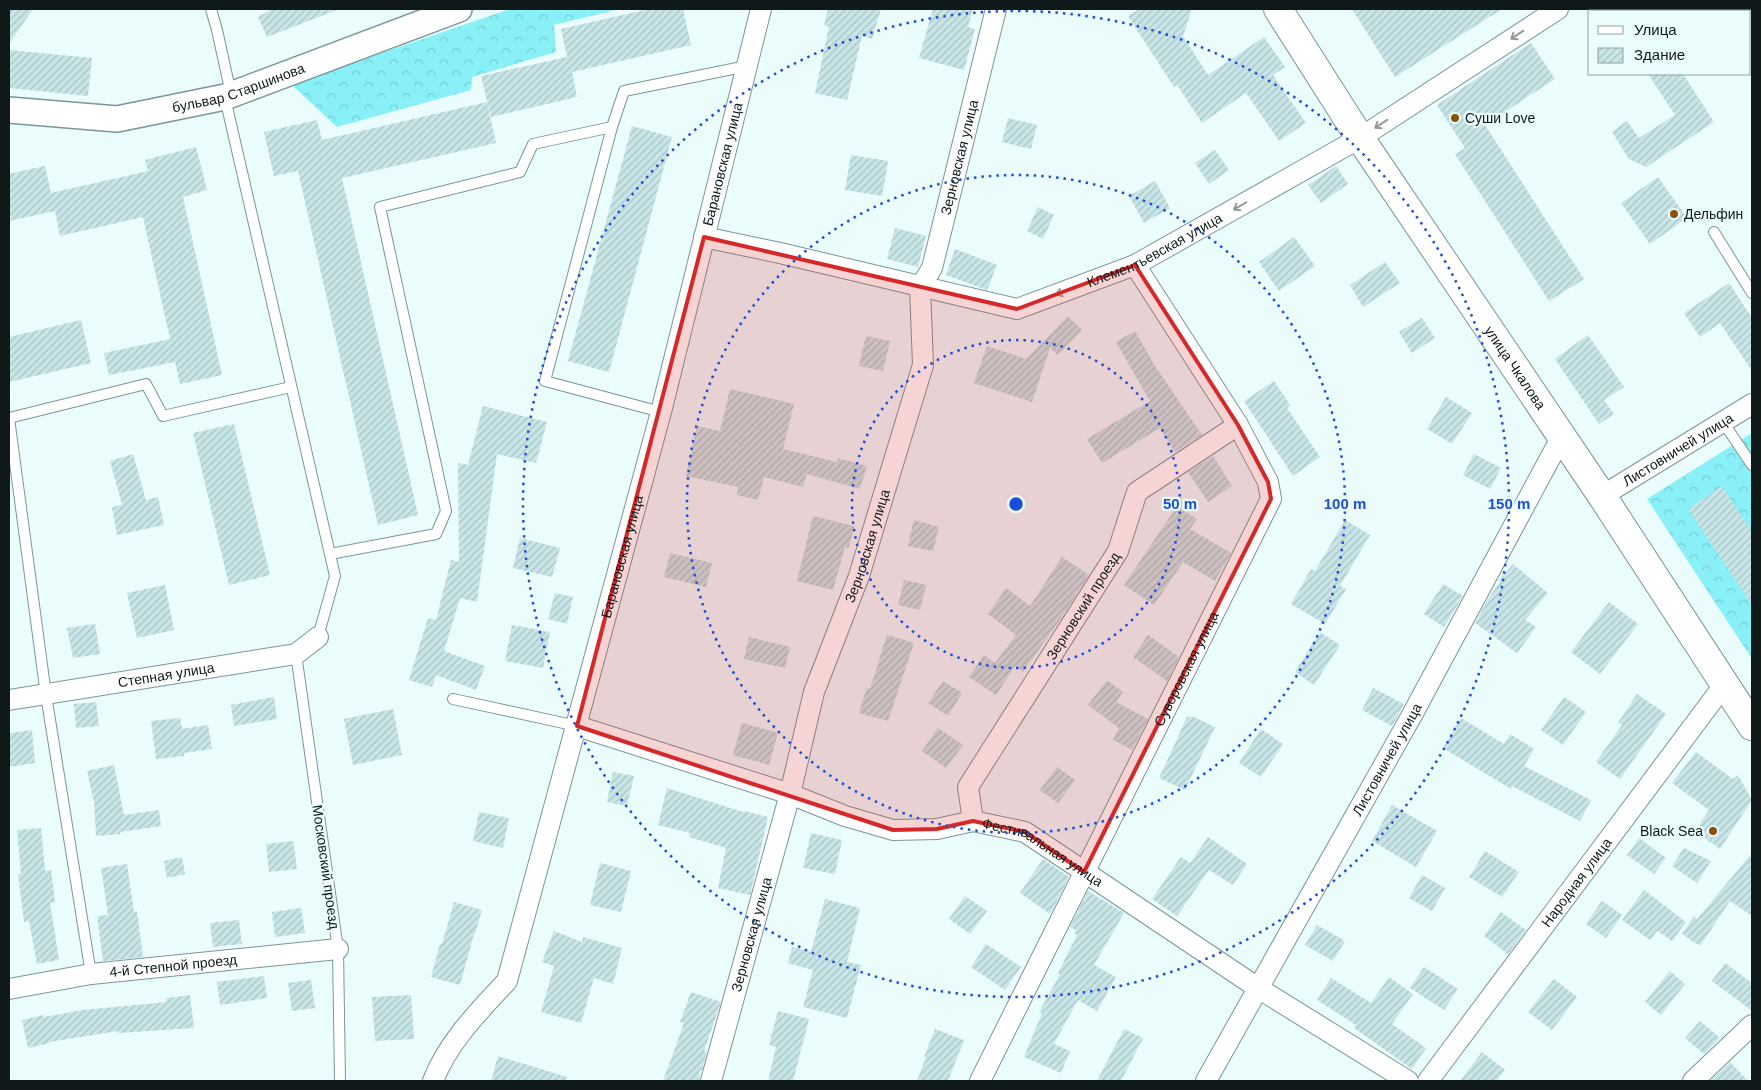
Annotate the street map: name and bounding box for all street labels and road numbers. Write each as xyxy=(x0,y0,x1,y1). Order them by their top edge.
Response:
street label: бульвар Старшинова xyxy=(171,60,307,116)
street label: Зерновская улица xyxy=(937,98,981,216)
street label: Барановская улица xyxy=(699,101,746,228)
street label: Клементьевская улица xyxy=(1085,209,1225,290)
street label: улица Чкалова xyxy=(1481,323,1549,413)
street label: Листовничей улица xyxy=(1620,409,1736,489)
street label: Зерновская улица xyxy=(841,487,893,605)
street label: Барановская улица xyxy=(598,493,646,620)
street label: Зерновский проезд xyxy=(1043,549,1123,663)
street label: Суворовская улица xyxy=(1151,608,1222,729)
street label: Степная улица xyxy=(117,659,216,690)
street label: Листовничей улица xyxy=(1349,700,1425,818)
street label: Московский проезд xyxy=(309,804,343,930)
street label: Фестивальная улица xyxy=(981,815,1106,890)
street label: Народная улица xyxy=(1538,835,1615,930)
street label: Зерновская улица xyxy=(728,875,775,994)
street label: 4-й Степной проезд xyxy=(109,951,238,980)

